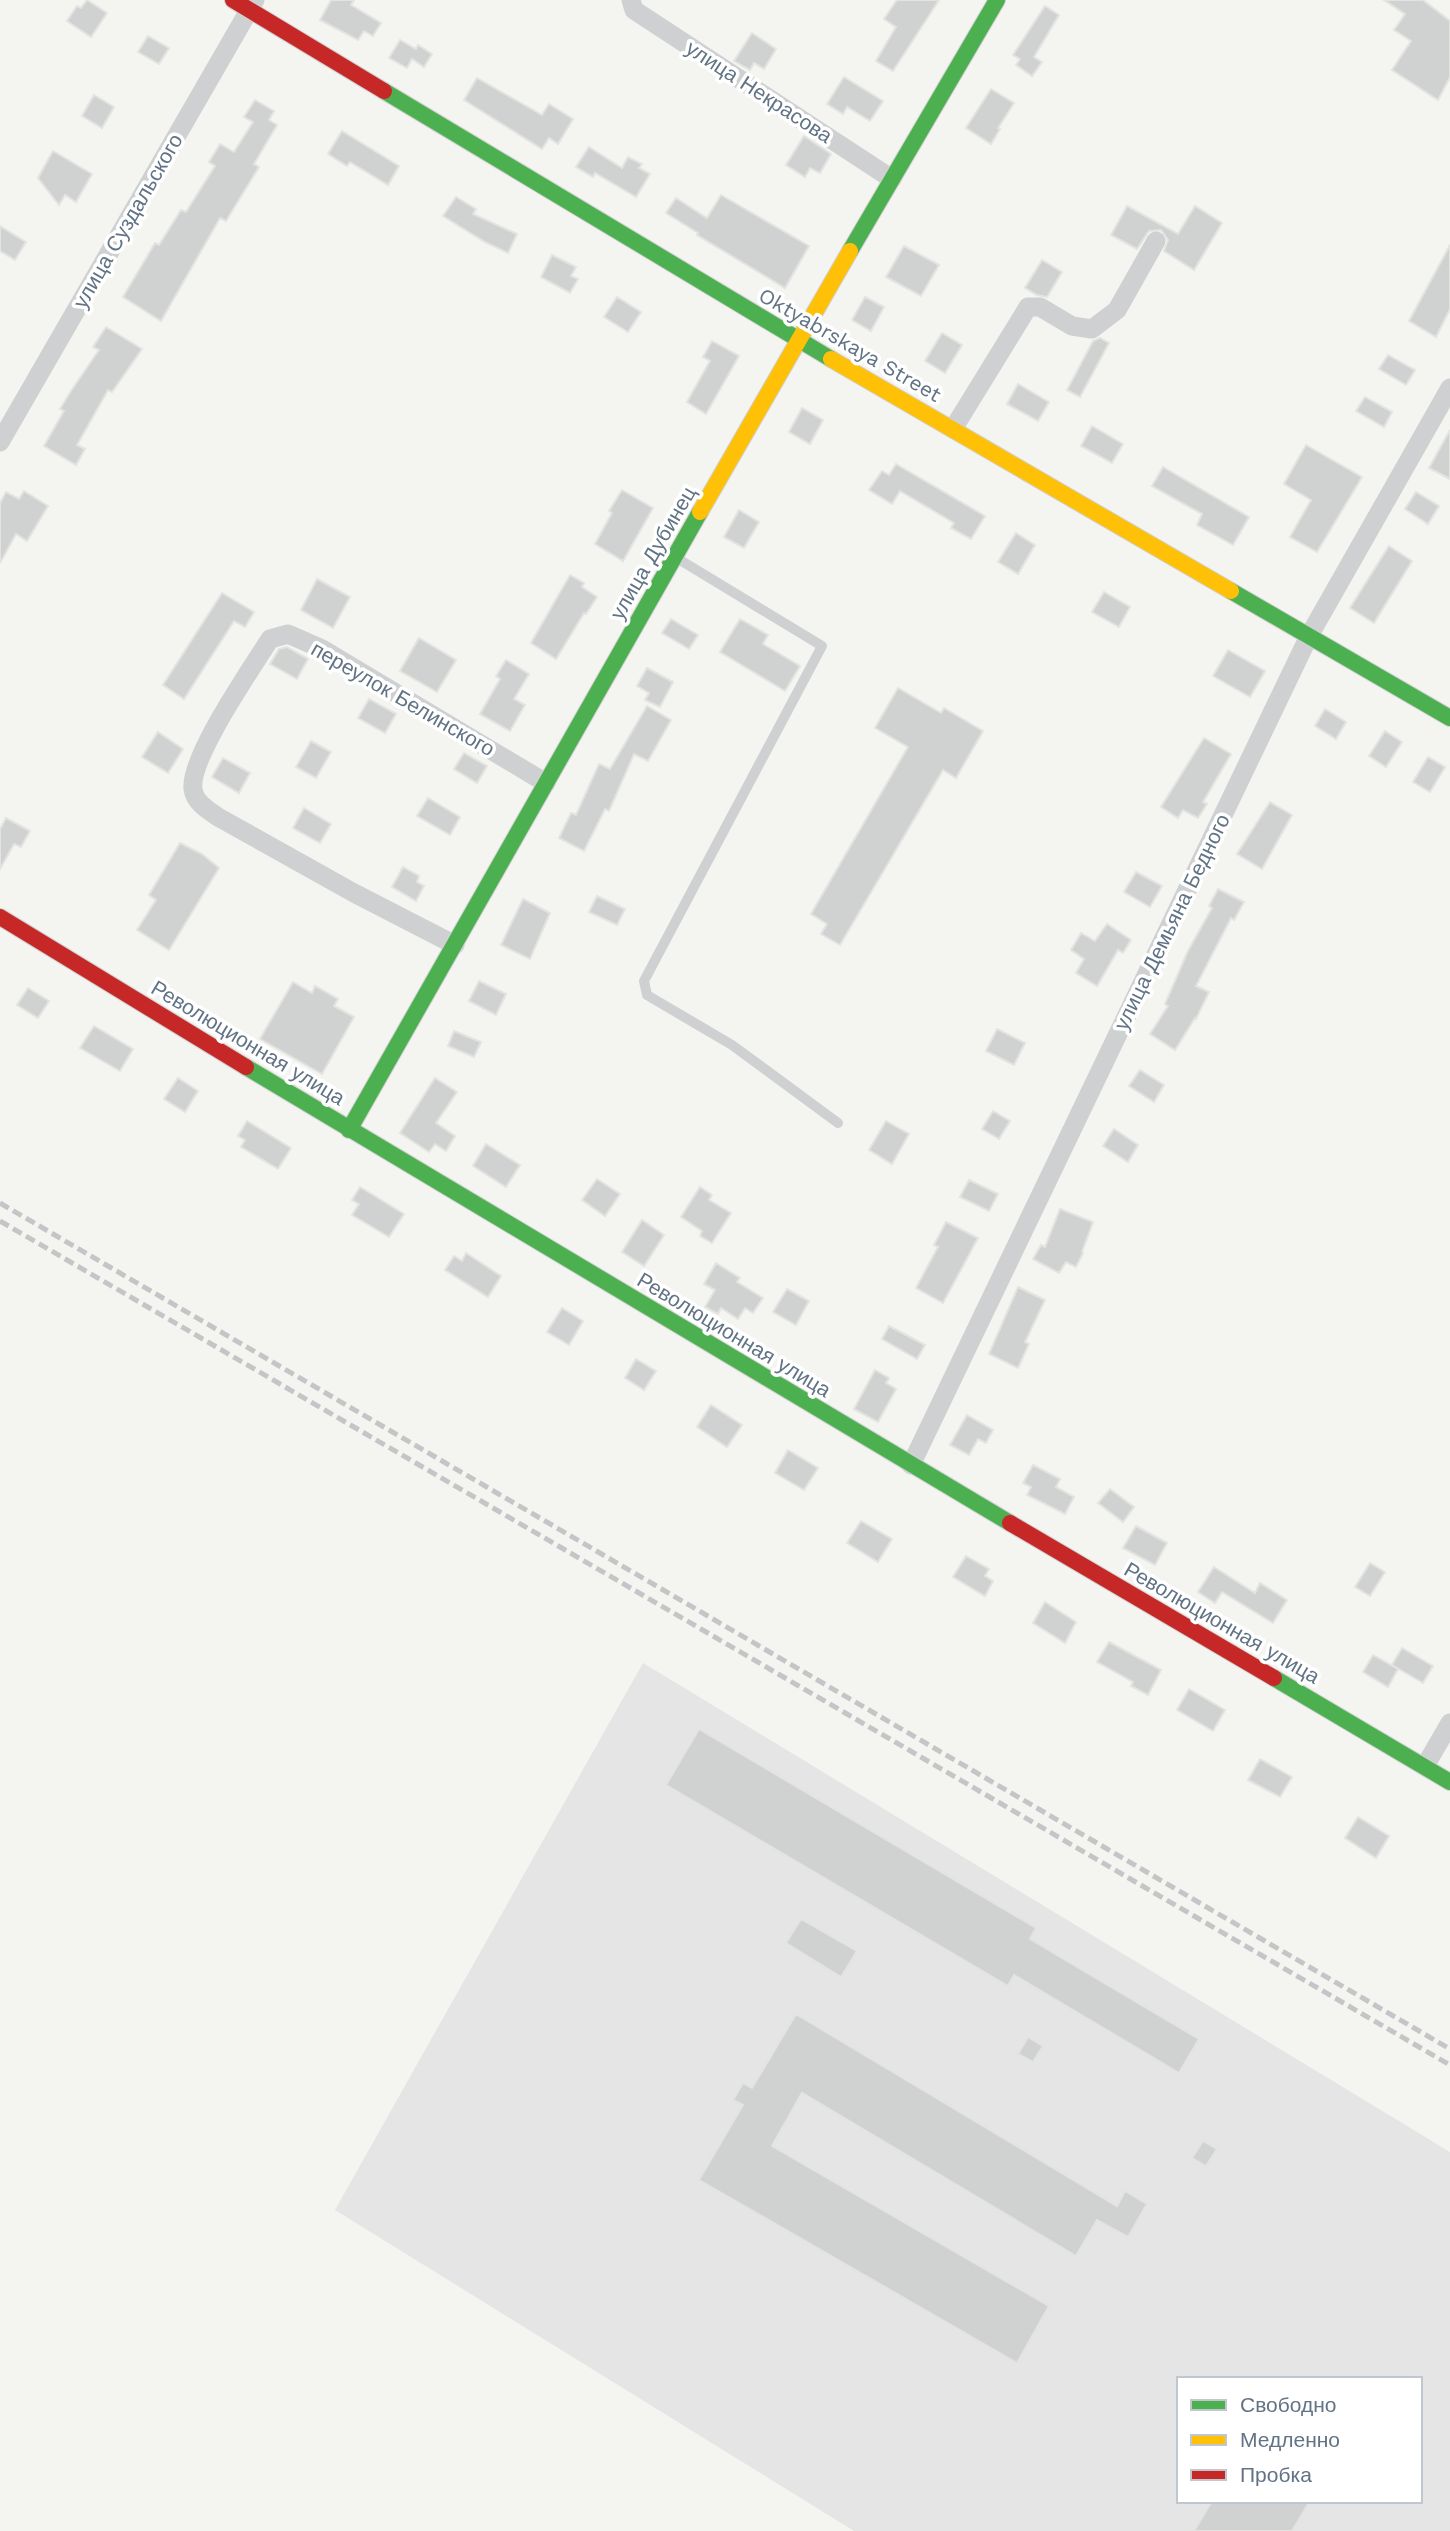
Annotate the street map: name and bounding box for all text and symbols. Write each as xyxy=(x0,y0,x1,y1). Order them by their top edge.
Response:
street label: улица Некрасова xyxy=(681,35,837,148)
street label: улица Суздальского xyxy=(67,129,188,312)
street label: Oktyabrskaya Street xyxy=(755,282,946,407)
street label: улица Дубинец xyxy=(604,482,701,624)
street label: переулок Белинского xyxy=(307,636,499,761)
street label: улица Демьяна Бедного xyxy=(1108,810,1235,1034)
street label: Революционная улица xyxy=(147,975,350,1110)
street label: Революционная улица xyxy=(633,1267,836,1402)
street label: Революционная улица xyxy=(1120,1556,1325,1689)
legend xyxy=(1177,2377,1422,2503)
text: Свободно xyxy=(1240,2392,1337,2417)
text: Медленно xyxy=(1240,2427,1340,2452)
text: Пробка xyxy=(1240,2462,1312,2487)

